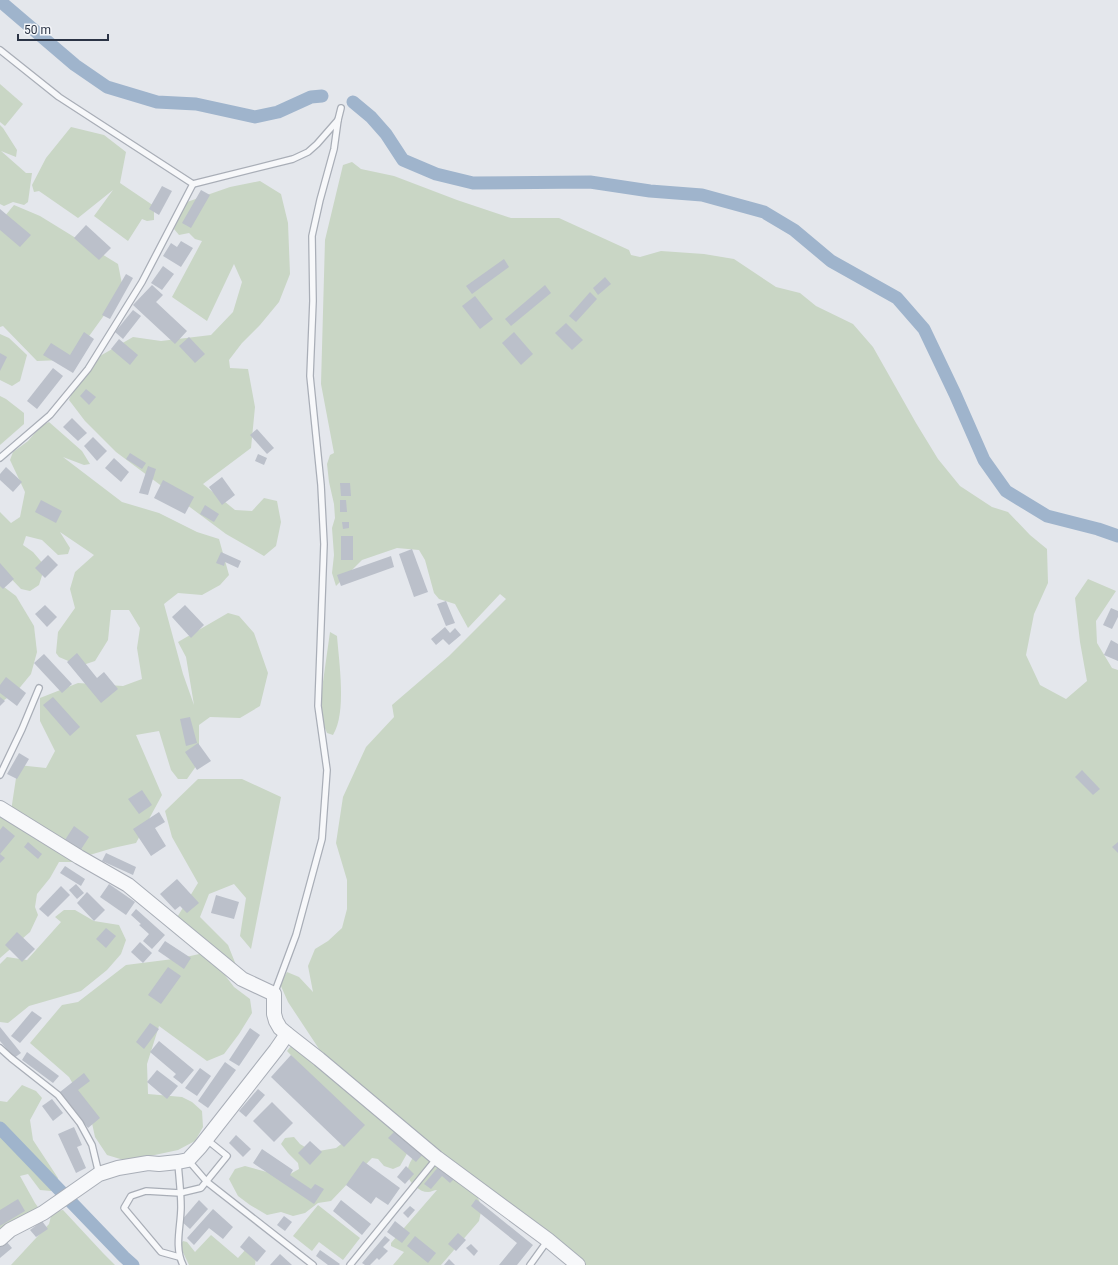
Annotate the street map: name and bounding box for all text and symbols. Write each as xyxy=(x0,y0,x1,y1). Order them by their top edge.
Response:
scale bar xyxy=(18,16,108,42)
text: 50 m xyxy=(24,23,51,37)

